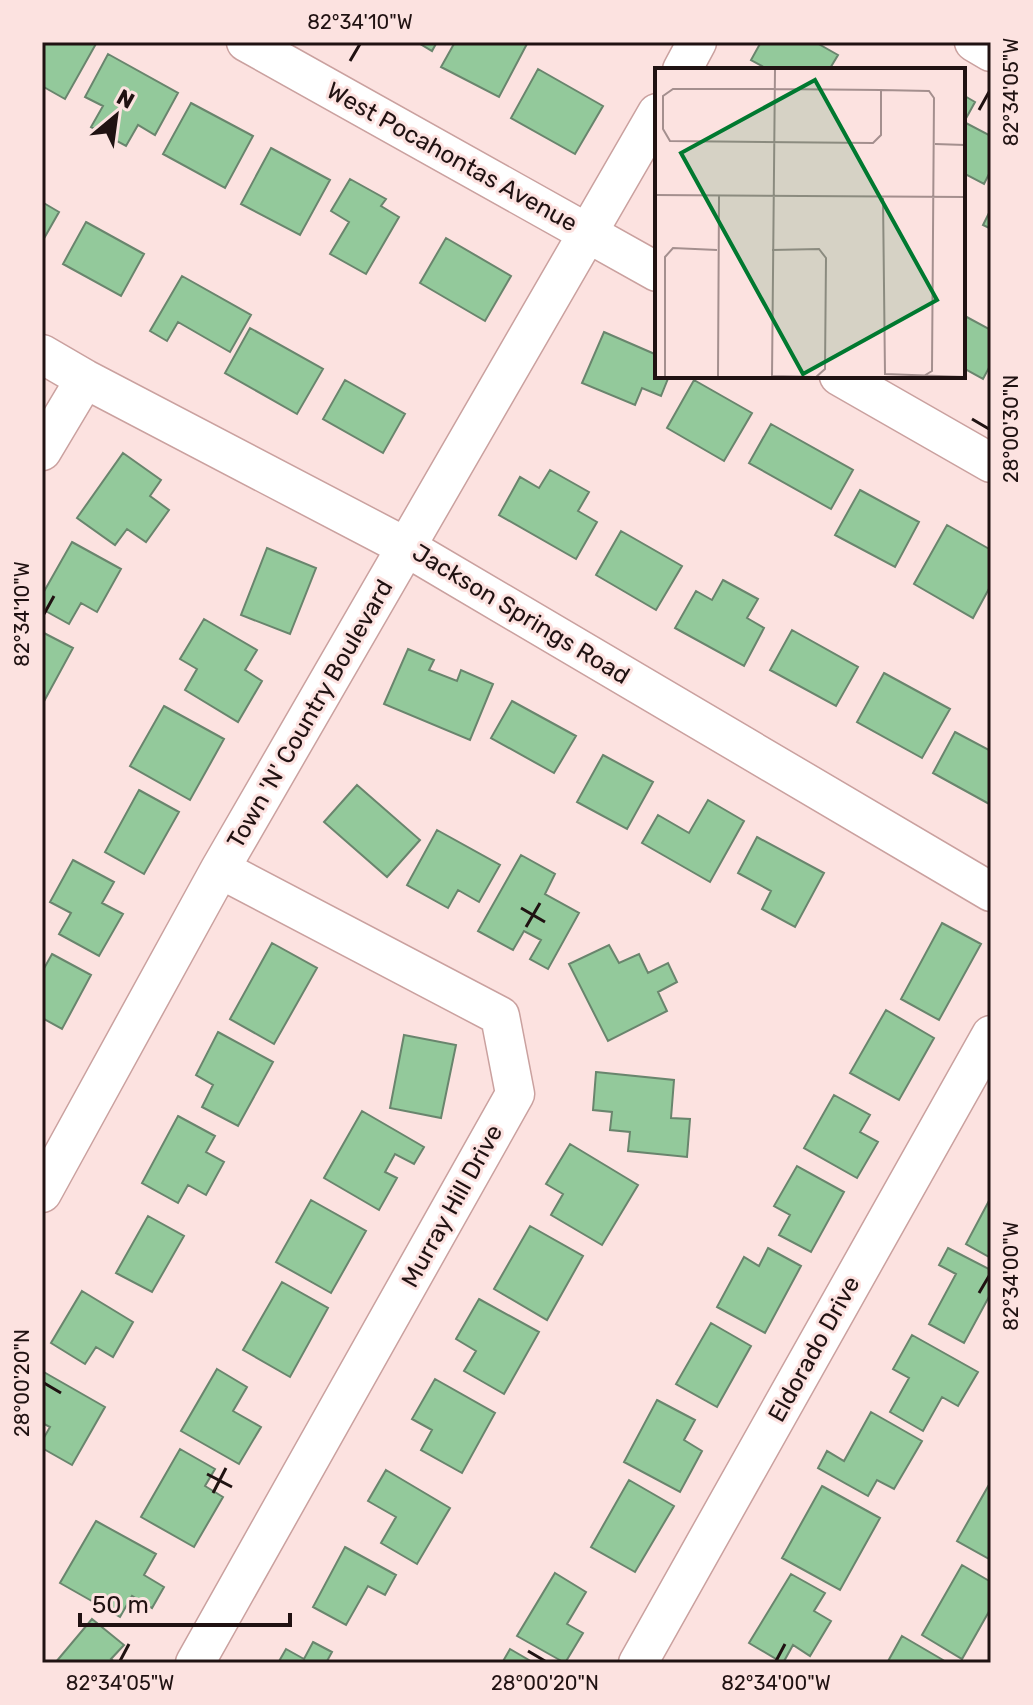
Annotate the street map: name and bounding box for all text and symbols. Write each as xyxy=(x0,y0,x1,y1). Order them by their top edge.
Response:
text: 82°34'10"W xyxy=(307,10,413,34)
text: 82°34'05"W xyxy=(999,38,1023,146)
inset map xyxy=(655,68,965,378)
north arrow xyxy=(76,76,156,156)
street label: West Pocahontas Avenue xyxy=(322,76,582,238)
text: N xyxy=(112,83,139,115)
text: 28°00'30"N xyxy=(999,375,1023,483)
street label: Jackson Springs Road xyxy=(407,538,635,690)
text: 82°34'10"W xyxy=(10,561,34,667)
street label: Town 'N' Country Boulevard xyxy=(221,575,399,853)
street label: Murray Hill Drive xyxy=(396,1120,508,1292)
text: 82°34'00"W xyxy=(999,1221,1023,1331)
street label: Eldorado Drive xyxy=(762,1271,866,1427)
text: 28°00'20"N xyxy=(10,1329,34,1437)
scale bar xyxy=(80,1577,290,1627)
text: 50 m xyxy=(92,1591,149,1619)
text: 82°34'05"W xyxy=(66,1671,174,1695)
text: 28°00'20"N xyxy=(491,1671,599,1695)
text: 82°34'00"W xyxy=(721,1671,831,1695)

